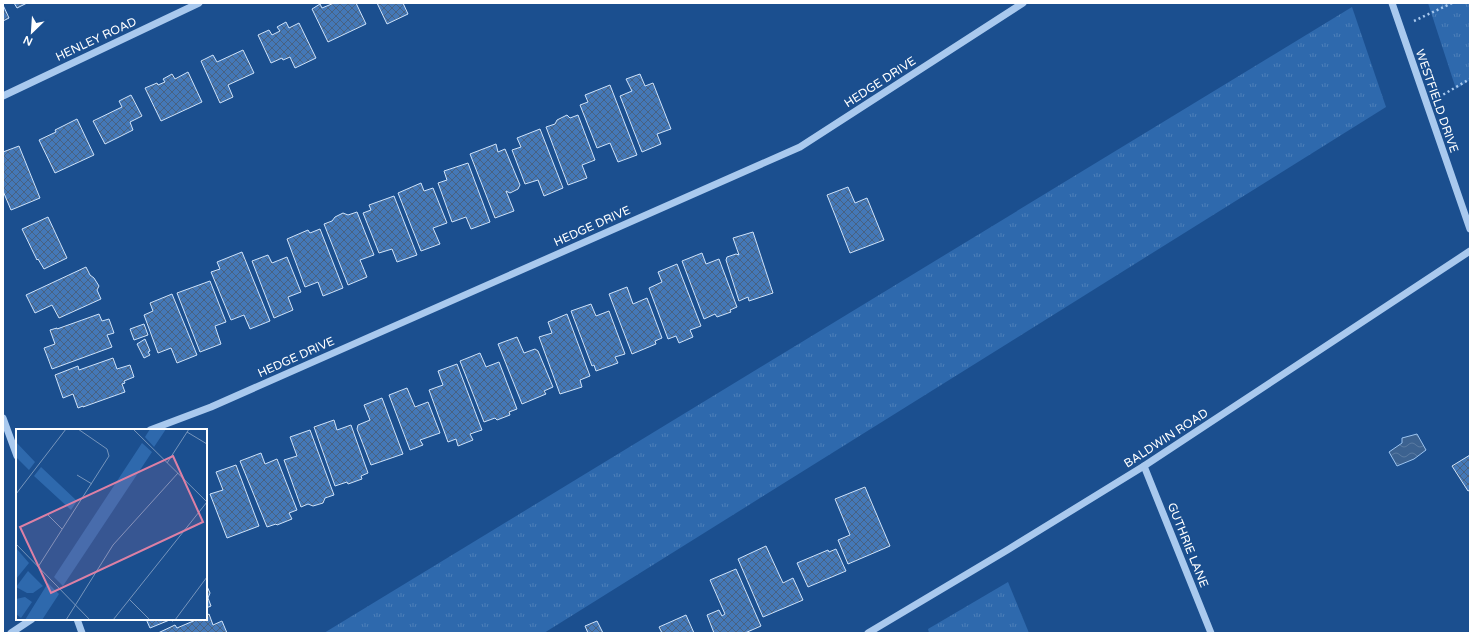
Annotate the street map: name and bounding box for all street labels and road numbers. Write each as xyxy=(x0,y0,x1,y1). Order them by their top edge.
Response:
street label: HENLEY ROAD xyxy=(53,14,139,64)
street label: WESTFIELD DRIVE xyxy=(1413,47,1461,155)
street label: HEDGE DRIVE xyxy=(842,53,919,110)
street label: HEDGE DRIVE xyxy=(551,203,633,249)
street label: HEDGE DRIVE xyxy=(255,334,337,380)
street label: BALDWIN ROAD xyxy=(1121,406,1211,470)
street label: GUTHRIE LANE xyxy=(1165,501,1212,590)

